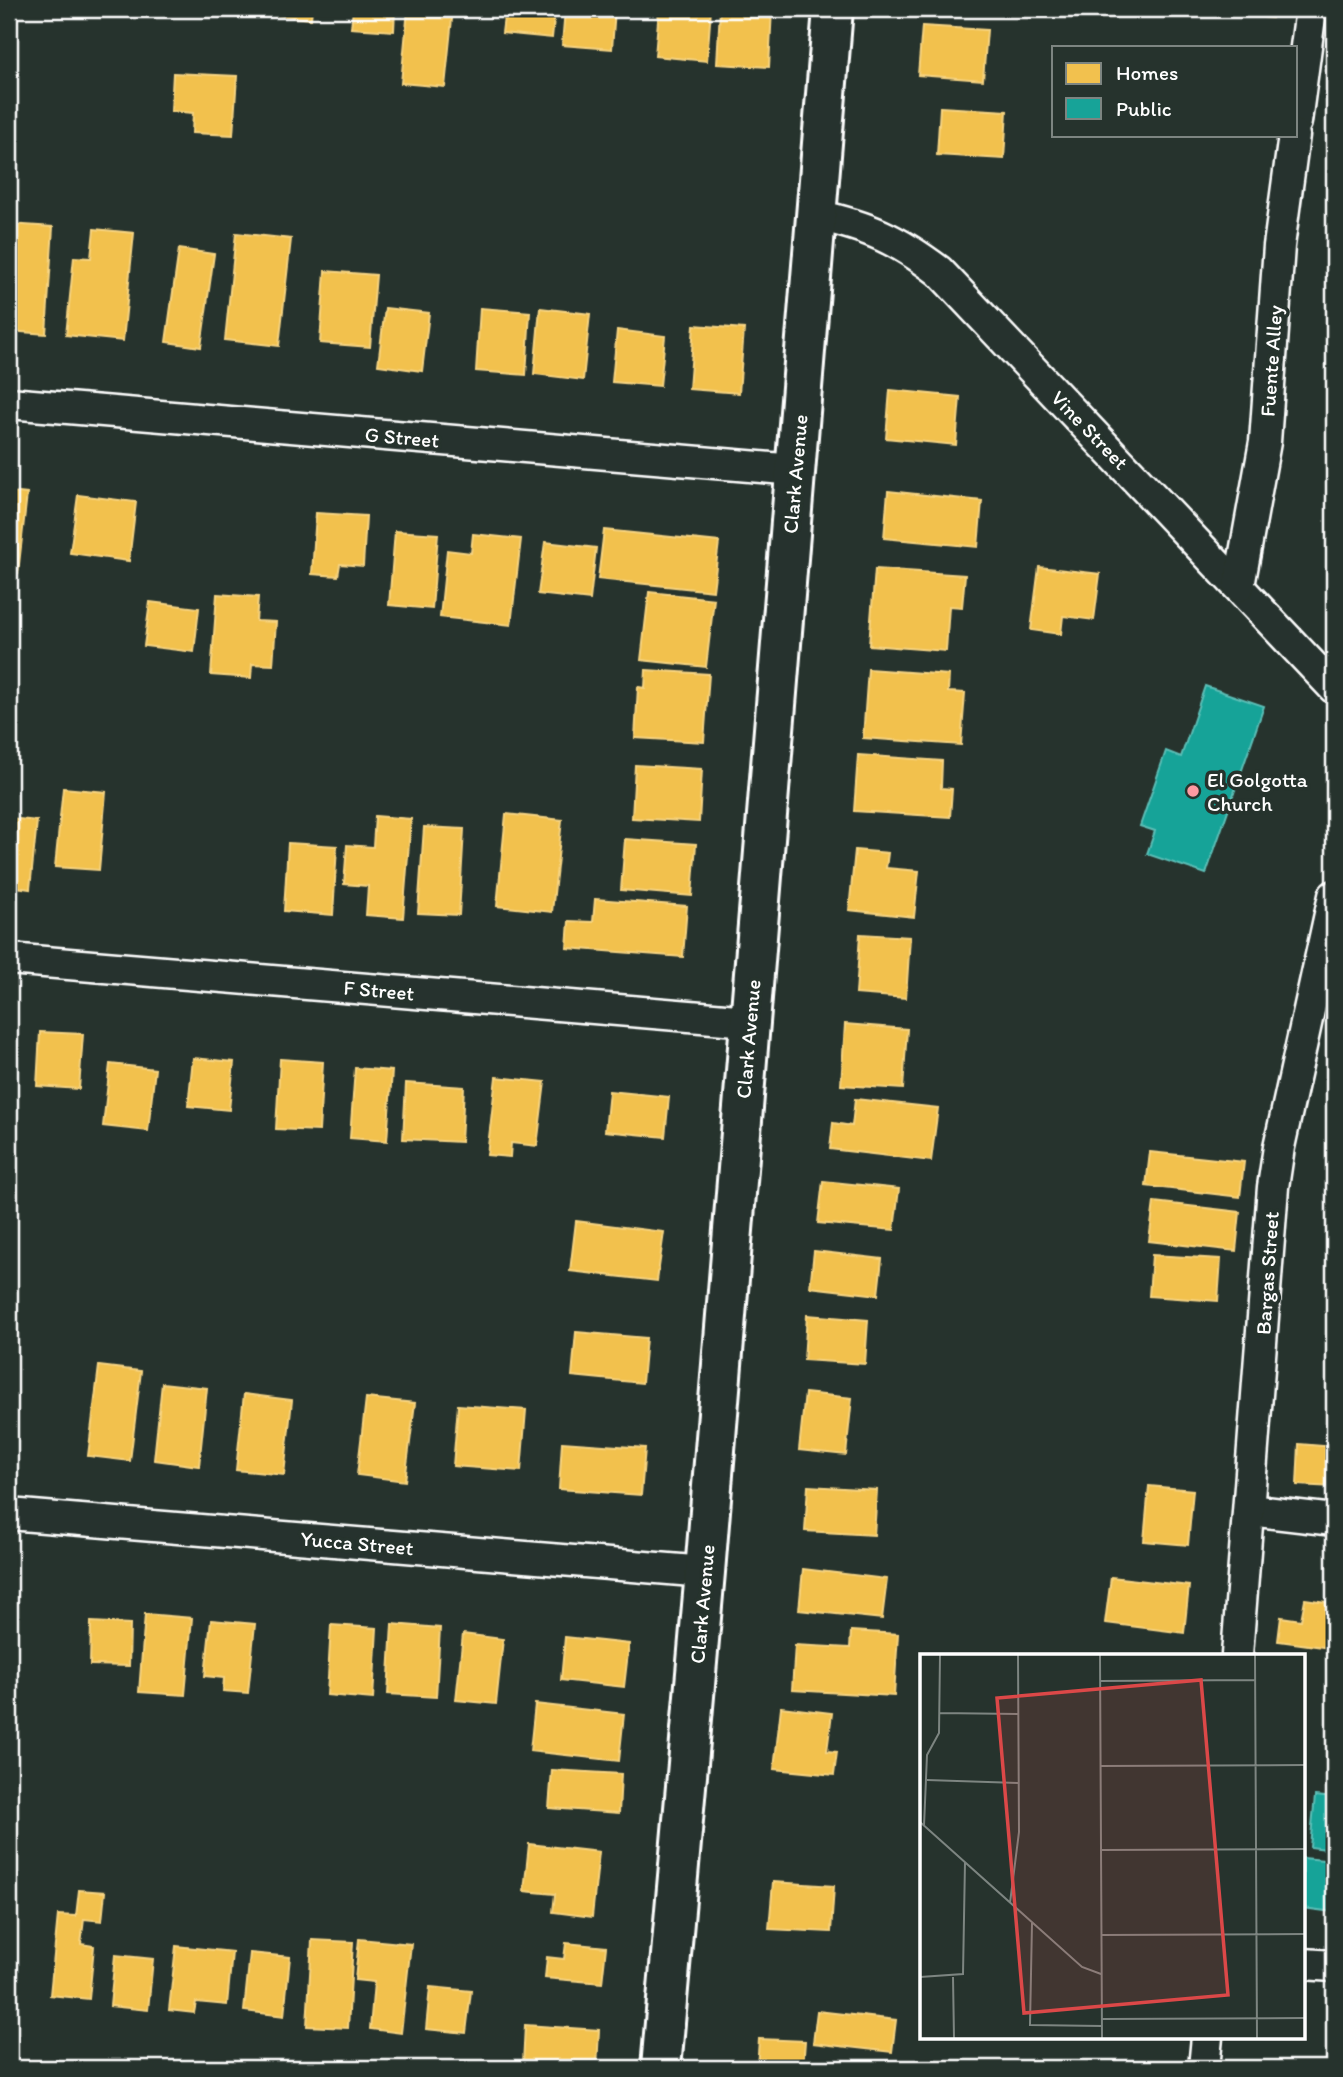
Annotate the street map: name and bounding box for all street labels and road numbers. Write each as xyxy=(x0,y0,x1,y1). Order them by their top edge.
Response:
street label: Fuente Alley xyxy=(1255,304,1287,418)
street label: Vine Street xyxy=(1046,385,1134,475)
street label: Clark Avenue xyxy=(777,413,813,535)
street label: G Street xyxy=(364,421,440,453)
street label: F Street xyxy=(343,974,416,1006)
street label: Clark Avenue xyxy=(730,978,766,1100)
street label: Bargas Street xyxy=(1250,1210,1284,1336)
street label: Yucca Street xyxy=(299,1526,415,1560)
street label: Clark Avenue xyxy=(684,1543,720,1665)

